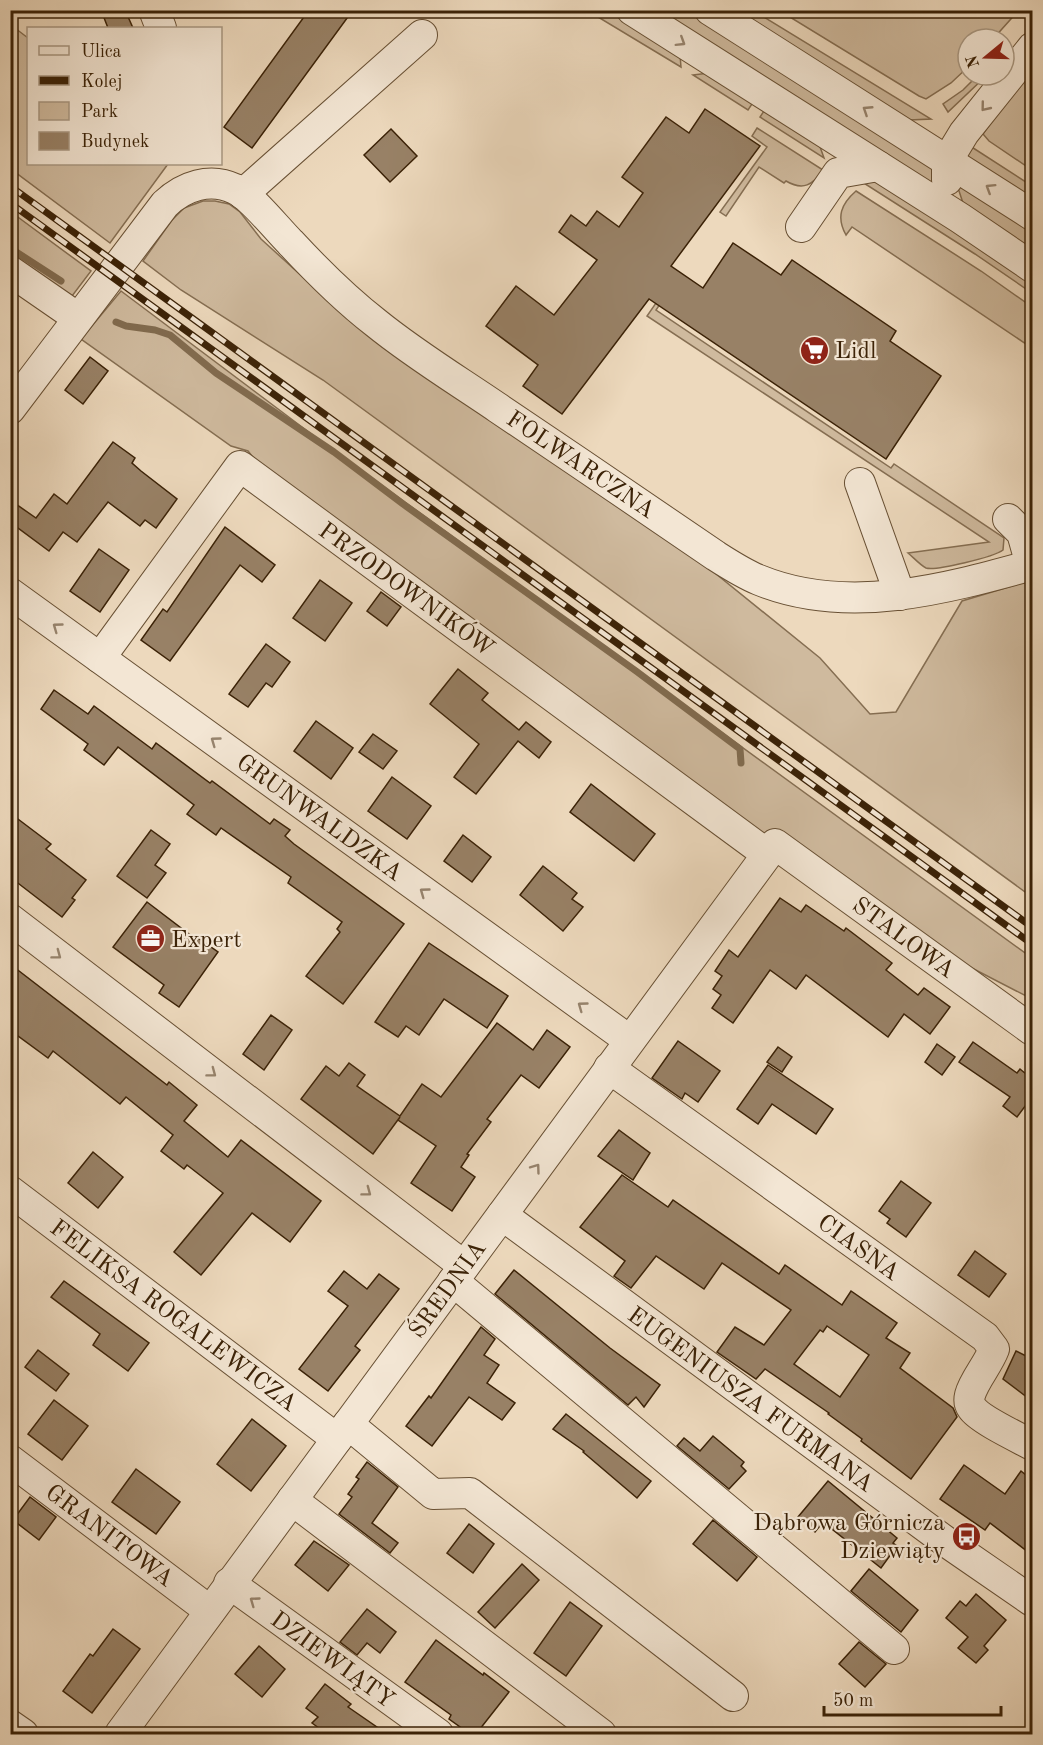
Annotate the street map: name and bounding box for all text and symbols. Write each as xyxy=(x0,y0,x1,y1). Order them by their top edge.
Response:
legend xyxy=(27,27,222,165)
north arrow xyxy=(956,27,1016,87)
one-way arrow xyxy=(675,34,685,46)
text: Ulica xyxy=(81,43,122,61)
text: N xyxy=(964,52,983,70)
text: Kolej xyxy=(81,73,122,91)
one-way arrow xyxy=(981,100,992,111)
text: Park xyxy=(81,103,118,121)
one-way arrow xyxy=(863,106,873,118)
text: Budynek xyxy=(81,133,149,151)
one-way arrow xyxy=(986,184,996,196)
supermarket icon: Lidl xyxy=(798,334,830,366)
place label: Lidl xyxy=(835,340,877,364)
street label: FOLWARCZNA xyxy=(501,407,658,524)
street label: PRZODOWNIKÓW xyxy=(313,515,501,662)
one-way arrow xyxy=(52,623,63,634)
one-way arrow xyxy=(210,737,221,748)
street label: GRUNWALDZKA xyxy=(232,751,406,887)
one-way arrow xyxy=(419,888,430,899)
street label: STALOWA xyxy=(847,894,958,984)
office icon: Expert xyxy=(134,923,166,955)
place label: Expert xyxy=(171,929,242,953)
one-way arrow xyxy=(50,947,61,958)
one-way arrow xyxy=(577,1002,588,1013)
one-way arrow xyxy=(205,1066,216,1077)
one-way arrow xyxy=(529,1163,540,1174)
one-way arrow xyxy=(360,1184,371,1195)
street label: CIASNA xyxy=(812,1211,903,1286)
street label: FELIKSA ROGALEWICZA xyxy=(45,1216,301,1417)
street label: ŚREDNIA xyxy=(401,1234,492,1343)
street label: EUGENIUSZA FURMANA xyxy=(623,1304,877,1498)
street label: GRANITOWA xyxy=(40,1481,177,1592)
place label: Dąbrowa Górnicza Dziewiąty xyxy=(753,1512,945,1564)
bus stop icon: Dąbrowa Górnicza Dziewiąty xyxy=(950,1520,982,1552)
one-way arrow xyxy=(250,1597,261,1608)
street label: DZIEWIĄTY xyxy=(266,1608,398,1713)
scale bar xyxy=(824,1679,1001,1717)
text: 50 m xyxy=(833,1692,873,1710)

